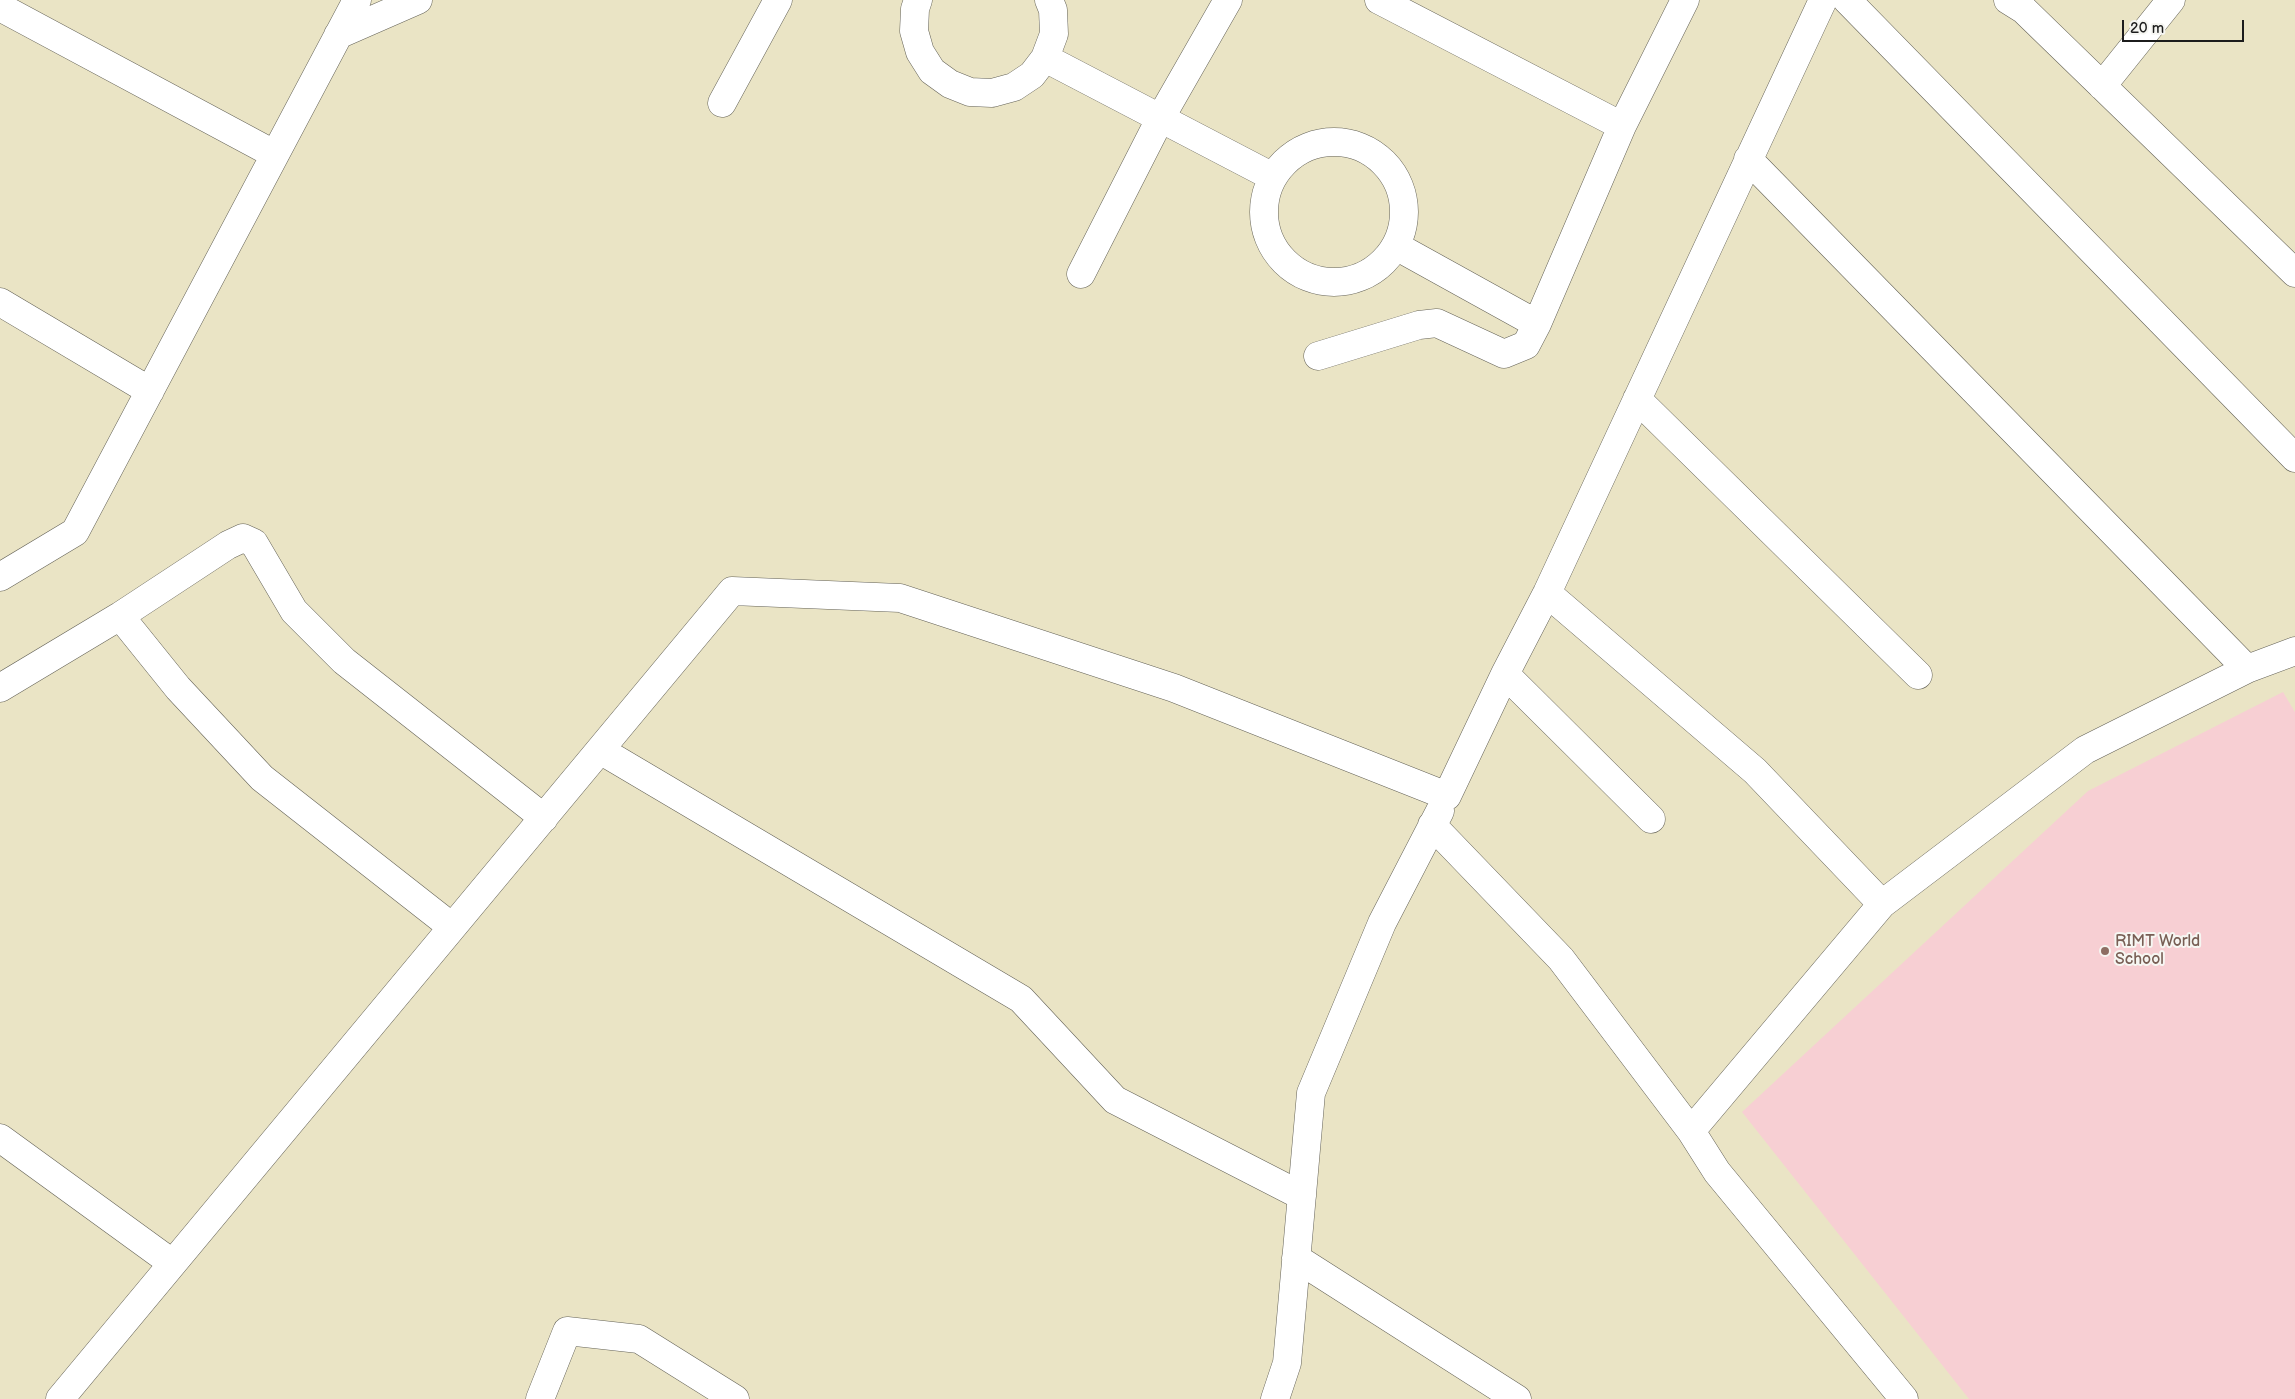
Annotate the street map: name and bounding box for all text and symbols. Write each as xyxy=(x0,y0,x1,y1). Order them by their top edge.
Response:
scale bar xyxy=(2125,10,2248,42)
text: 20 m xyxy=(2130,19,2164,38)
place label: RIMT World School xyxy=(2115,932,2200,970)
marker: RIMT World School xyxy=(2099,945,2111,957)

